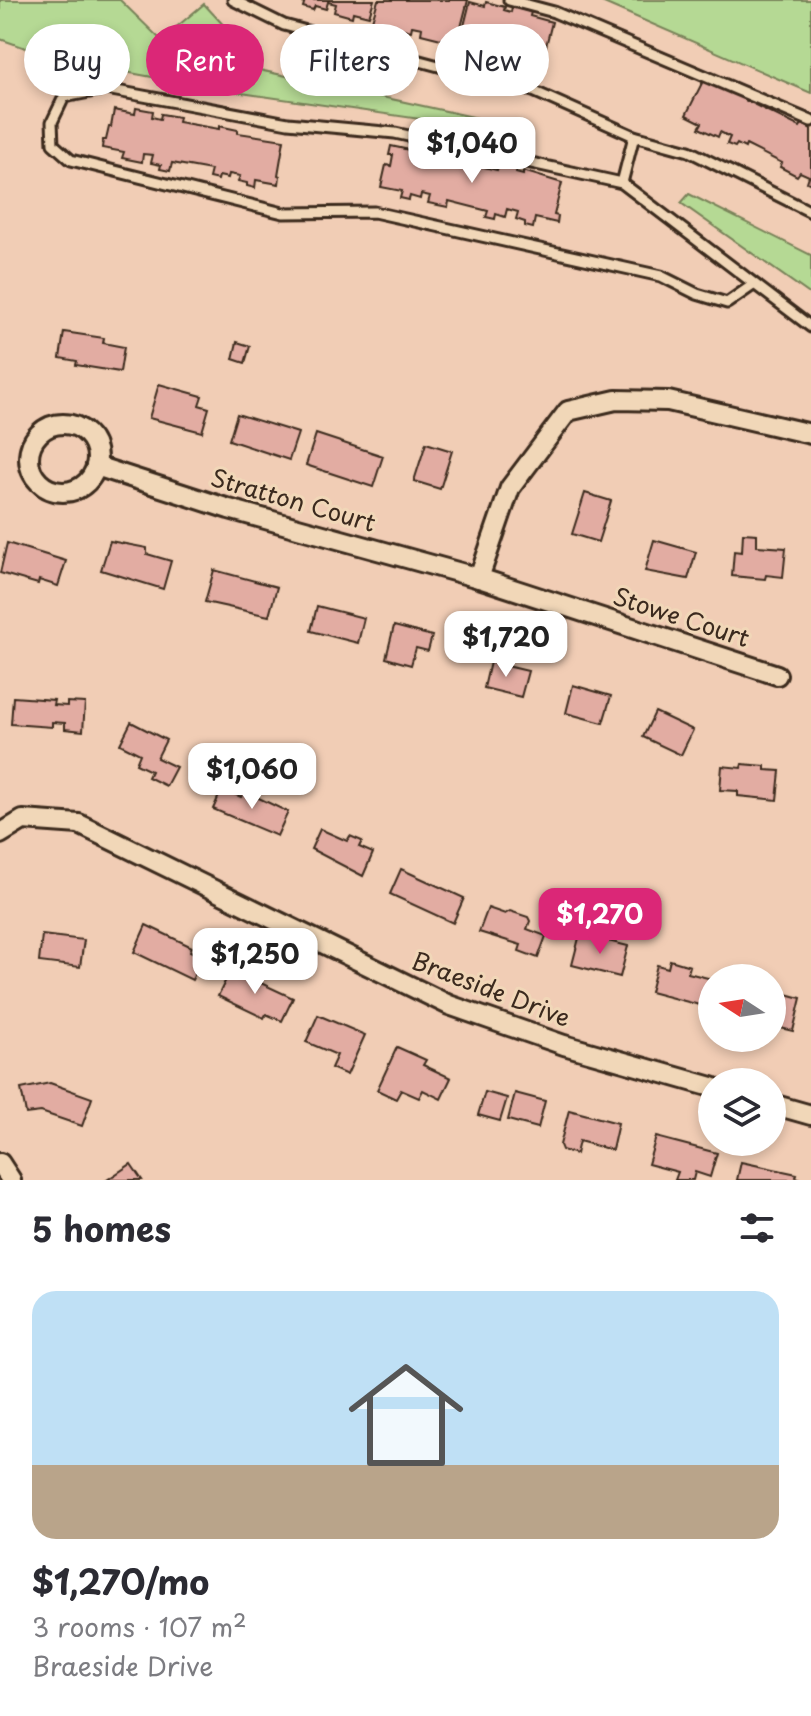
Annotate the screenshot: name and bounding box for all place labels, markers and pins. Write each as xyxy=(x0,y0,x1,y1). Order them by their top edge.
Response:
pin: $1,040 xyxy=(407,117,537,185)
pin: $1,720 xyxy=(441,611,571,679)
pin: $1,060 xyxy=(187,743,317,811)
pin: $1,270 xyxy=(535,888,665,956)
pin: $1,250 xyxy=(190,928,320,996)

